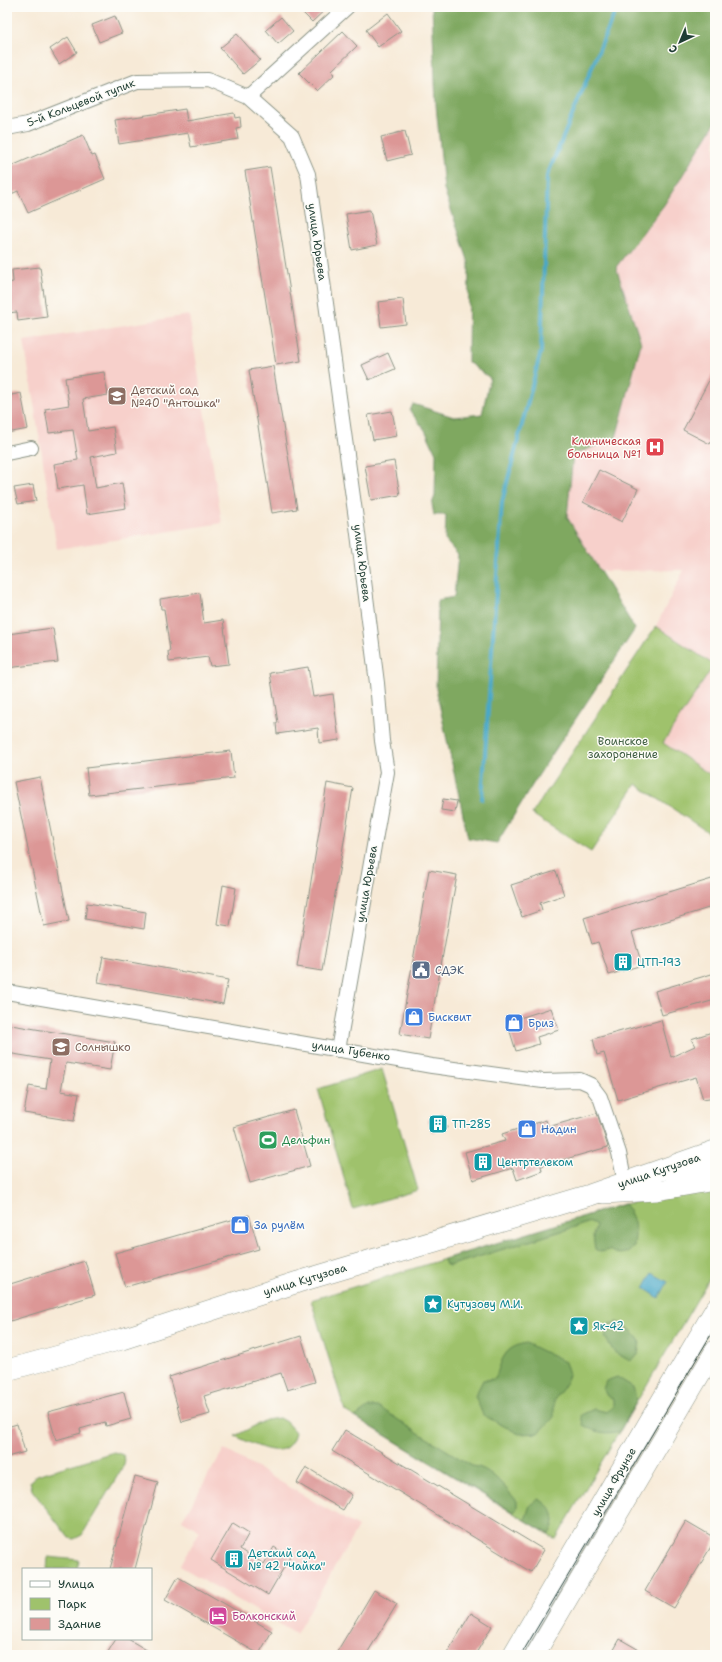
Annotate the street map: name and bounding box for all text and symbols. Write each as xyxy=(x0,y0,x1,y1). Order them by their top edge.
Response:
north arrow xyxy=(660,22,700,62)
text: С xyxy=(666,41,681,57)
street label: 5-й Кольцевой тупик xyxy=(25,75,137,131)
street label: улица Юрьева xyxy=(304,202,330,282)
place label: Детский сад №40 "Антошка" xyxy=(131,383,220,411)
school or university icon: Детский сад №40 "Антошка" xyxy=(106,385,128,407)
place label: Клиническая больница №1 xyxy=(567,434,641,462)
hospital icon: Клиническая больница №1 xyxy=(644,436,666,458)
street label: улица Юрьева xyxy=(350,523,374,603)
park label: Воинское захоронение xyxy=(588,734,658,762)
street label: улица Юрьева xyxy=(353,844,381,924)
building icon: ЦТП-193 xyxy=(612,951,634,973)
place label: ЦТП-193 xyxy=(637,955,681,970)
public building icon: СДЭК xyxy=(410,959,432,981)
place label: СДЭК xyxy=(435,963,464,978)
shop icon: Бисквит xyxy=(403,1006,425,1028)
place label: Бисквит xyxy=(428,1010,472,1025)
shop icon: Бриз xyxy=(503,1012,525,1034)
place label: Бриз xyxy=(528,1016,554,1031)
school or university icon: Солнышко xyxy=(50,1036,72,1058)
street label: улица Губенко xyxy=(311,1037,392,1065)
place label: Солнышко xyxy=(75,1040,131,1055)
building icon: ТП-285 xyxy=(427,1113,449,1135)
place label: ТП-285 xyxy=(452,1117,491,1132)
shop icon: Надин xyxy=(516,1118,538,1140)
place label: Надин xyxy=(541,1122,576,1137)
sports icon: Дельфин xyxy=(257,1129,279,1151)
place label: Дельфин xyxy=(282,1133,330,1148)
street label: улица Кутузова xyxy=(616,1150,702,1192)
building icon: Центртелеком xyxy=(472,1151,494,1173)
place label: Центртелеком xyxy=(497,1155,574,1170)
shop icon: За рулём xyxy=(229,1214,251,1236)
place label: За рулём xyxy=(254,1218,305,1233)
street label: улица Кутузова xyxy=(262,1260,349,1300)
place icon: Кутузову М.И. xyxy=(422,1293,444,1315)
place label: Кутузову М.И. xyxy=(447,1297,523,1312)
place icon: Як-42 xyxy=(568,1315,590,1337)
place label: Як-42 xyxy=(593,1319,624,1334)
street label: улица Фрунзе xyxy=(588,1445,640,1519)
place label: Детский сад № 42 "Чайка" xyxy=(248,1546,326,1574)
building icon: Детский сад № 42 "Чайка" xyxy=(223,1548,245,1570)
legend xyxy=(22,1568,152,1640)
text: Улица xyxy=(58,1576,95,1592)
text: Парк xyxy=(58,1596,87,1612)
hotel icon: Болконский xyxy=(207,1605,229,1627)
place label: Болконский xyxy=(232,1609,296,1624)
text: Здание xyxy=(58,1616,102,1632)

